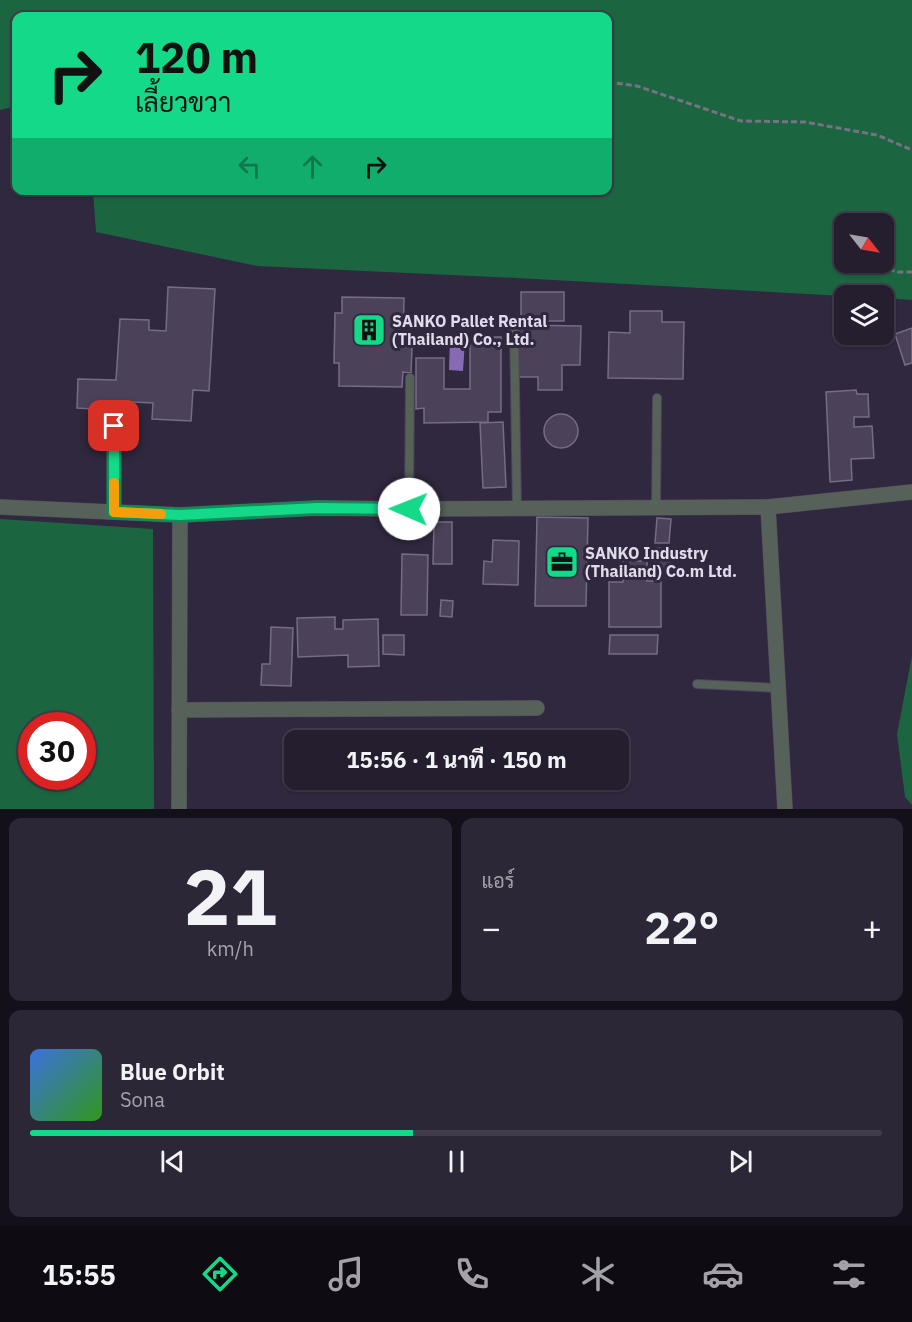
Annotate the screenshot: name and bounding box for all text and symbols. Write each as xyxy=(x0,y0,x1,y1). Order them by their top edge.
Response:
text: 120 m xyxy=(135,30,258,85)
icon: right xyxy=(36,36,114,114)
text: เลี้ยวขวา xyxy=(135,84,231,119)
icon: left xyxy=(233,150,266,183)
icon: ahead xyxy=(296,150,329,183)
icon: right xyxy=(359,150,392,183)
north arrow xyxy=(834,213,894,273)
map controls xyxy=(834,213,894,345)
button: layers xyxy=(834,285,894,345)
place label: SANKO Pallet Rental (Thailand) Co., Ltd. xyxy=(392,311,547,349)
building icon: SANKO Pallet Rental (Thailand) Co., Ltd. xyxy=(351,312,387,348)
pin xyxy=(88,400,139,451)
icon: arrive xyxy=(97,409,130,442)
position arrow xyxy=(377,477,441,541)
place label: SANKO Industry (Thailand) Co.m Ltd. xyxy=(585,543,737,581)
office icon: SANKO Industry (Thailand) Co.m Ltd. xyxy=(544,544,580,580)
speed limit sign: 30 xyxy=(18,712,96,790)
text: 15:56 · 1 นาที · 150 m xyxy=(346,745,567,774)
text: 21 xyxy=(183,845,277,946)
text: แอร์ xyxy=(482,867,515,894)
text: 22° xyxy=(644,898,719,956)
text: − xyxy=(482,906,501,949)
text: + xyxy=(862,906,882,949)
text: km/h xyxy=(207,935,254,962)
text: Blue Orbit xyxy=(120,1057,225,1086)
text: Sona xyxy=(120,1086,165,1113)
icon: previous xyxy=(156,1145,189,1178)
icon: pause xyxy=(440,1145,473,1178)
icon: next xyxy=(724,1145,757,1178)
icon: directions xyxy=(199,1253,241,1295)
icon: music xyxy=(325,1253,367,1295)
icon: phone xyxy=(451,1253,493,1295)
icon: climate xyxy=(577,1253,619,1295)
icon: car xyxy=(702,1253,744,1295)
icon: filters xyxy=(828,1253,870,1295)
text: 15:55 xyxy=(42,1257,116,1292)

